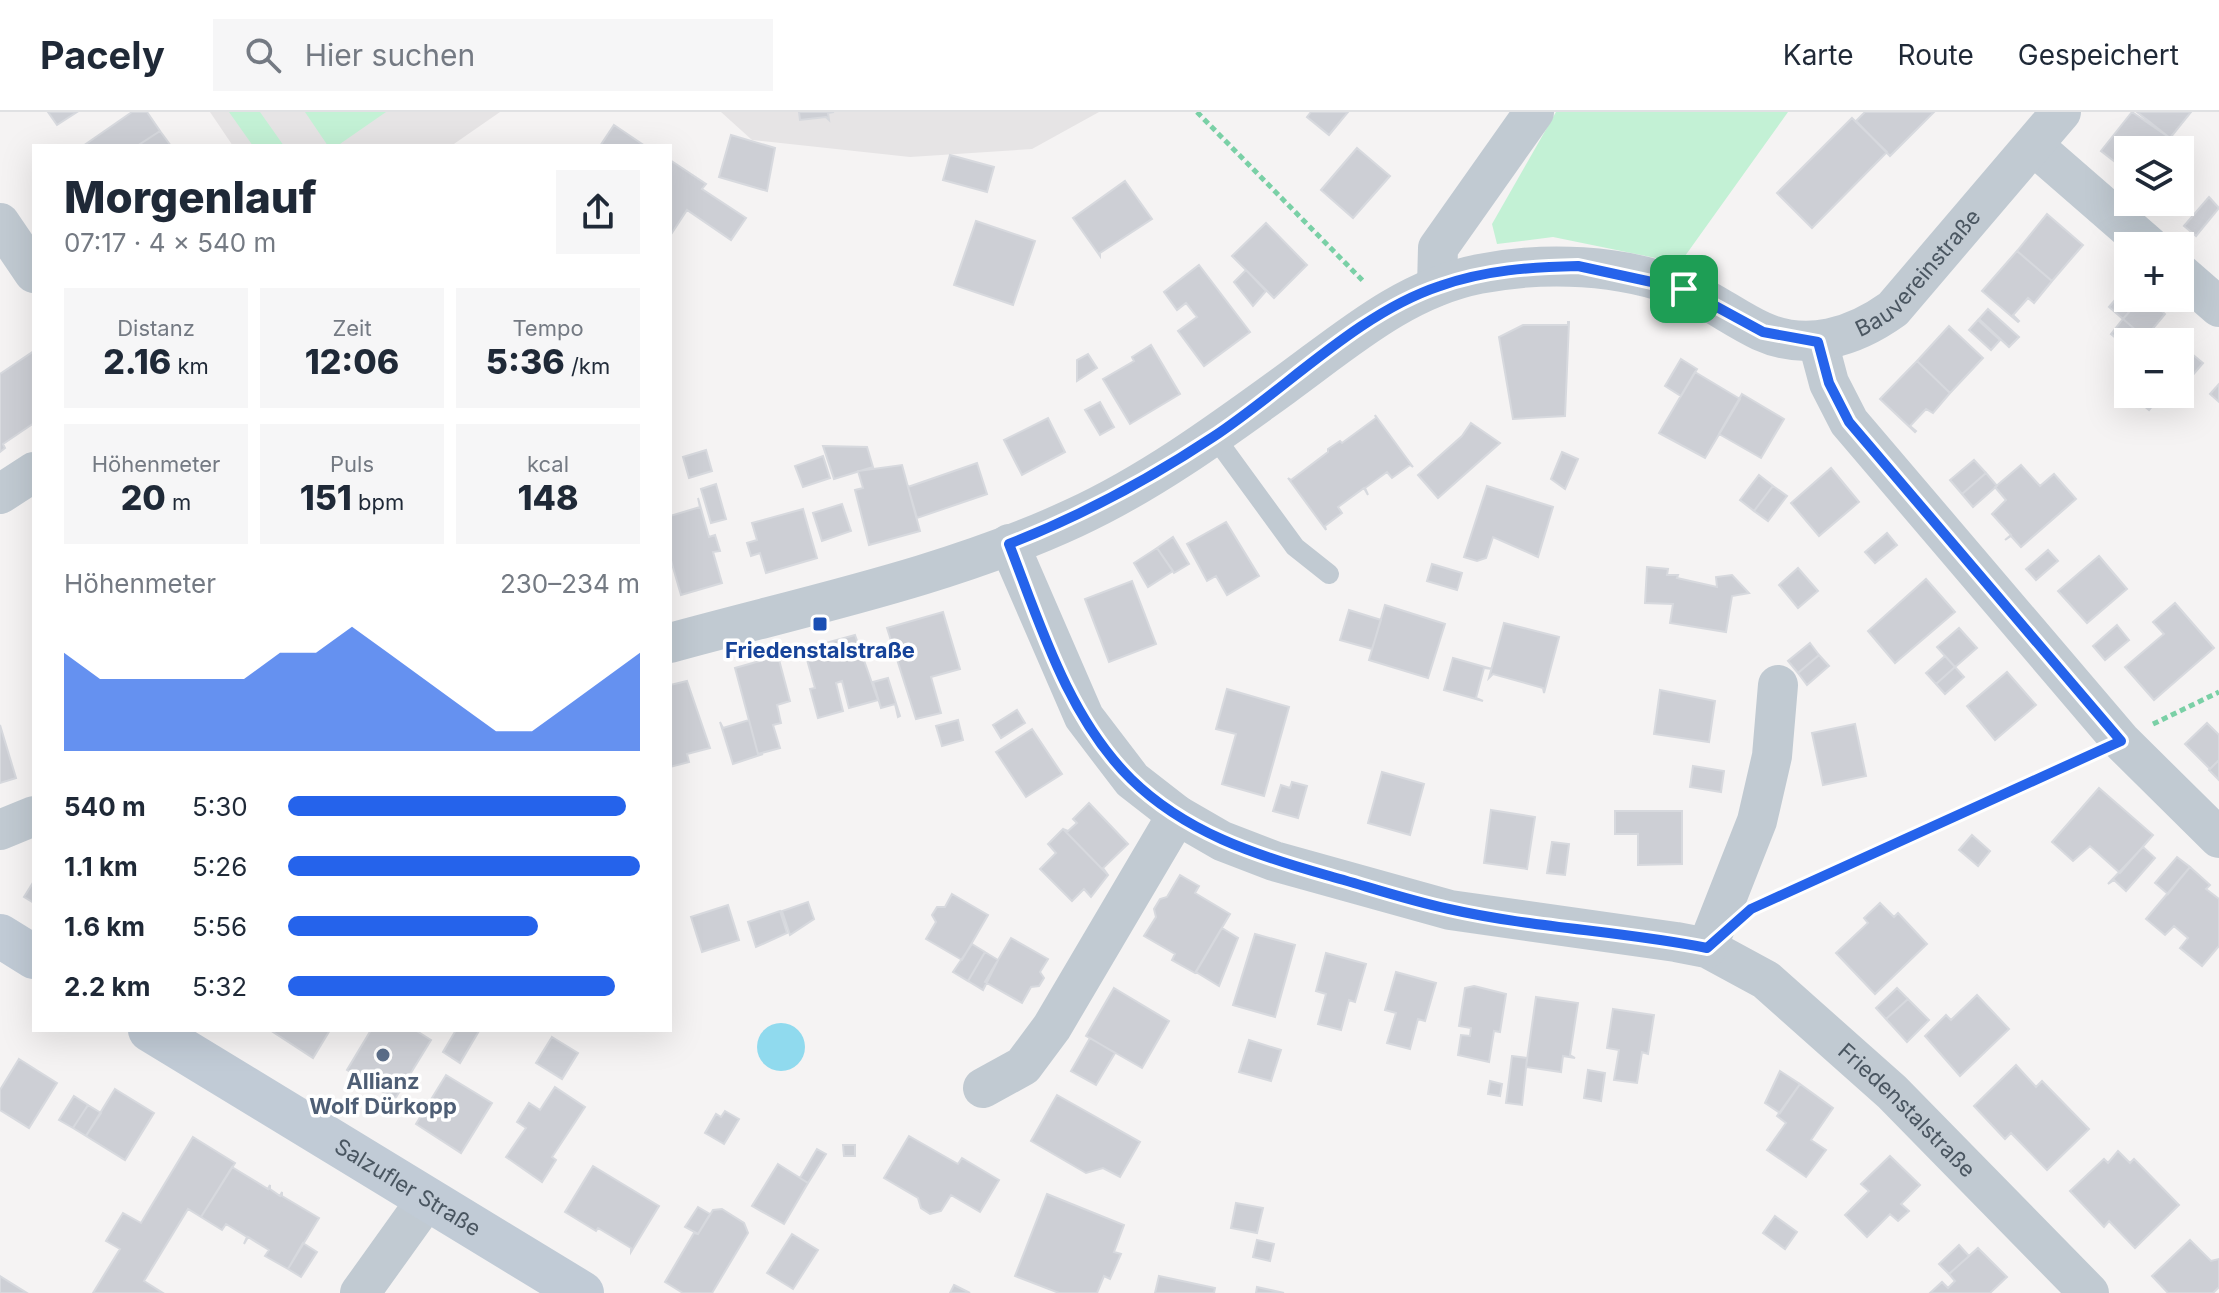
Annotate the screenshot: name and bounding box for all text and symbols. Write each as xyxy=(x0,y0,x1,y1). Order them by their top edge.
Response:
search box xyxy=(213,19,773,91)
text: Pacely xyxy=(40,32,165,78)
icon: search xyxy=(241,33,285,77)
text: Hier suchen xyxy=(305,37,475,73)
text: Karte xyxy=(1783,38,1854,72)
text: Route xyxy=(1898,38,1974,72)
text: Gespeichert xyxy=(2018,38,2179,72)
map controls xyxy=(2114,136,2194,408)
button: layers xyxy=(2114,136,2194,216)
text: Morgenlauf xyxy=(64,170,317,224)
button: share xyxy=(556,170,640,254)
street label: Bauvereinstraße xyxy=(1851,204,1986,342)
text: 07:17 · 4 × 540 m xyxy=(64,227,276,258)
button: + xyxy=(2114,232,2194,312)
pin xyxy=(1650,255,1718,323)
icon: arrive xyxy=(1662,267,1706,311)
text: Distanz xyxy=(117,315,195,341)
text: Zeit xyxy=(332,315,372,341)
text: Tempo xyxy=(512,315,584,341)
button: − xyxy=(2114,328,2194,408)
text: 2.16 xyxy=(103,341,171,382)
text: 12:06 xyxy=(305,341,399,382)
text: 5:36 xyxy=(486,341,565,382)
text: km xyxy=(171,353,209,379)
text: /km xyxy=(565,353,610,379)
text: Höhenmeter xyxy=(92,451,220,477)
text: Puls xyxy=(330,451,374,477)
text: kcal xyxy=(527,451,569,477)
text: 20 xyxy=(121,477,166,518)
text: 151 xyxy=(300,477,352,518)
text: 148 xyxy=(518,477,579,518)
text: m xyxy=(166,489,191,515)
text: bpm xyxy=(352,489,404,515)
text: Höhenmeter xyxy=(64,568,216,599)
text: 230–234 m xyxy=(500,568,640,599)
marker: Friedenstalstraße xyxy=(811,615,829,633)
place label: Friedenstalstraße xyxy=(725,637,915,663)
text: 540 m xyxy=(64,791,146,822)
text: 5:30 xyxy=(192,791,248,822)
text: 1.1 km xyxy=(64,851,138,882)
text: 5:26 xyxy=(192,851,247,882)
text: 1.6 km xyxy=(64,911,145,942)
text: 5:56 xyxy=(192,911,247,942)
text: 2.2 km xyxy=(64,971,150,1002)
text: 5:32 xyxy=(192,971,247,1002)
street label: Friedenstalstraße xyxy=(1833,1038,1981,1182)
marker: Allianz Wolf Dürkopp xyxy=(374,1046,392,1064)
place label: Allianz Wolf Dürkopp xyxy=(309,1068,457,1119)
street label: Salzufler Straße xyxy=(330,1133,486,1241)

